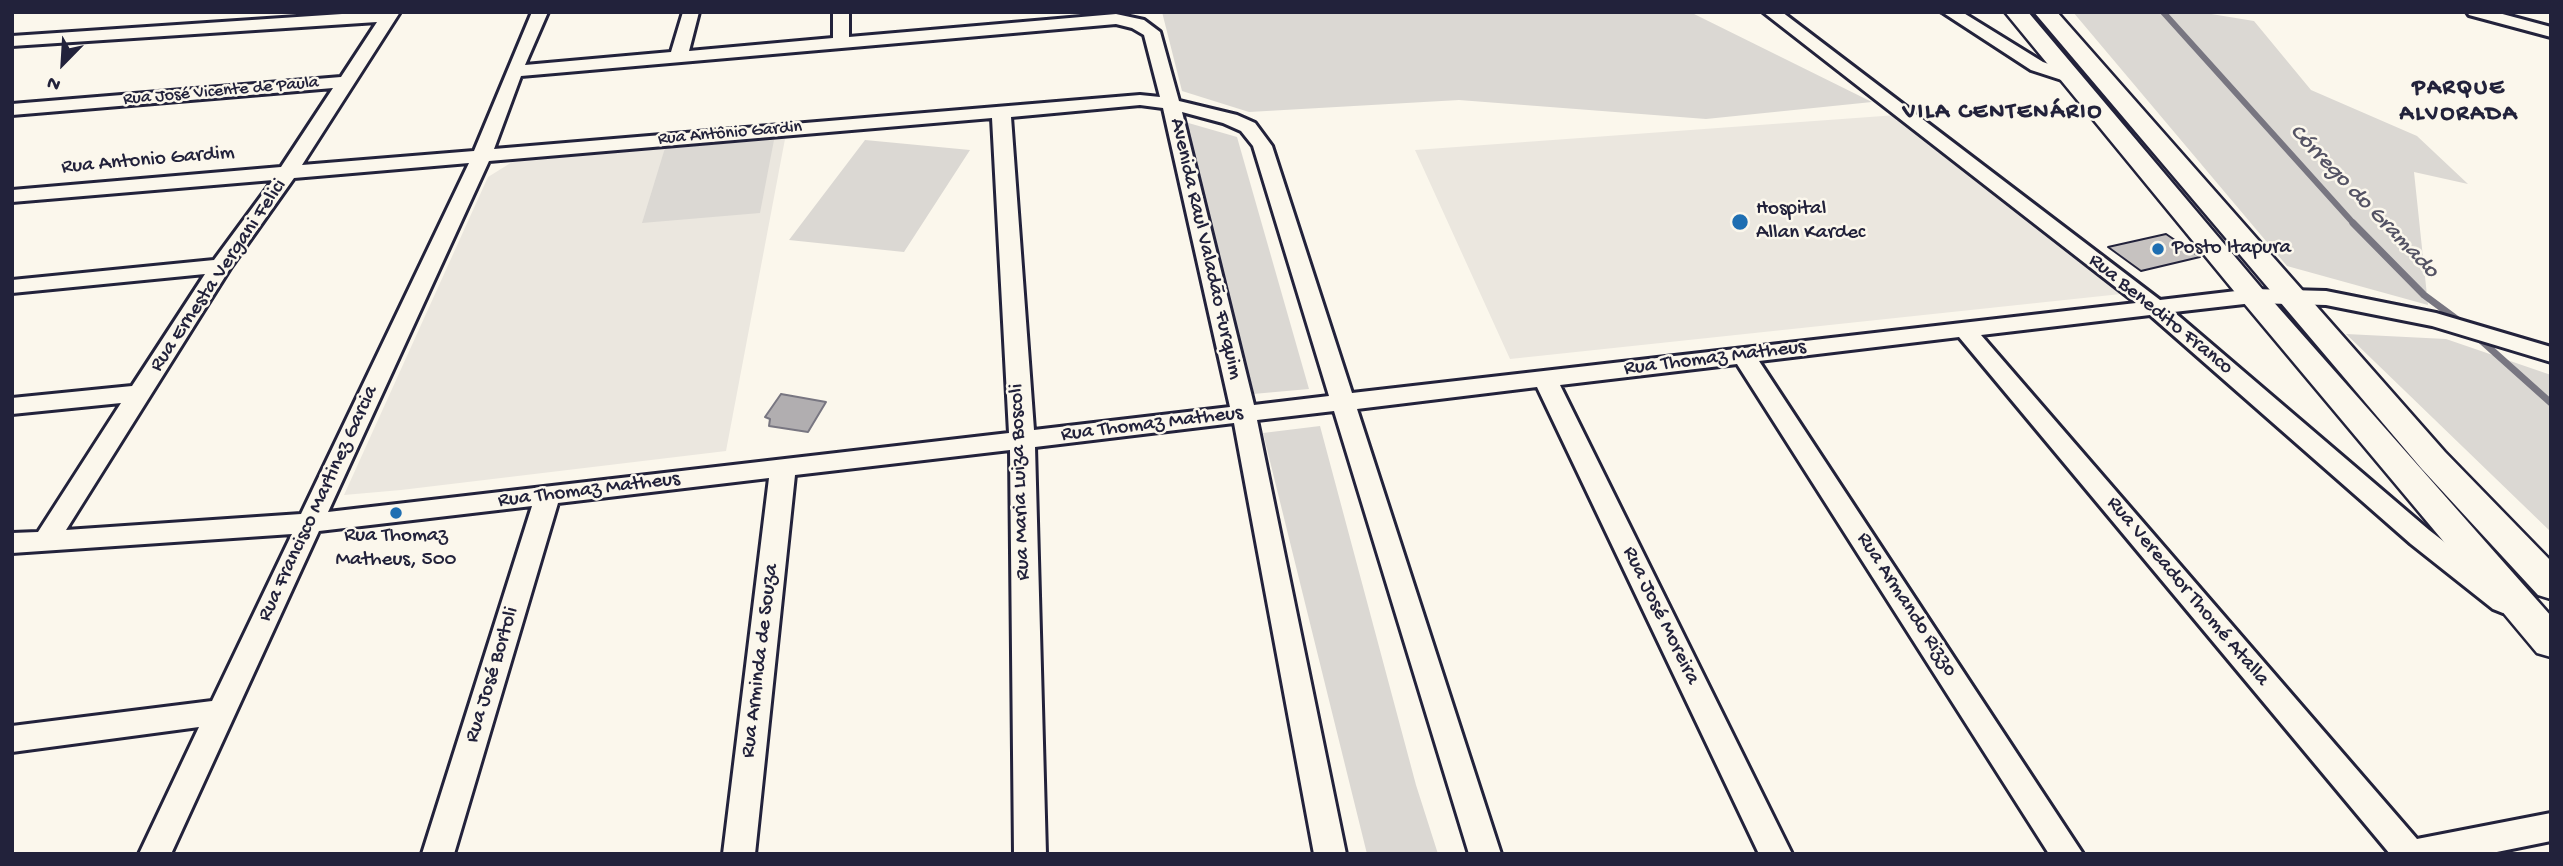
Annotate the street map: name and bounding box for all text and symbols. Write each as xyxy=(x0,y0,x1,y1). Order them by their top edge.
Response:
north arrow xyxy=(28,28,98,98)
text: N xyxy=(44,70,65,96)
street label: Rua José Vicente de Paula xyxy=(122,73,320,111)
district label: PARQUE ALVORADA xyxy=(2401,75,2517,129)
district label: VILA CENTENÁRIO xyxy=(1905,99,2101,127)
street label: Avenida Raul Valadão Furquim xyxy=(1163,116,1247,382)
street label: Rua Antônio Gardin xyxy=(657,117,803,151)
water label: Córrego do Gramado xyxy=(2282,119,2444,285)
street label: Rua Antonio Gardim xyxy=(60,141,236,181)
street label: Rua Ernesta Vergani Felici xyxy=(145,175,293,377)
place label: Hospital Allan Kardec xyxy=(1756,197,1865,247)
marker: Hospital Allan Kardec xyxy=(1730,212,1750,232)
place label: Posto Itapura xyxy=(2172,236,2291,262)
marker: Posto Itapura xyxy=(2150,241,2166,257)
street label: Rua Benedito Franco xyxy=(2082,249,2238,381)
street label: Rua Thomaz Matheus xyxy=(1623,335,1807,383)
street label: Rua Francisco Martinez Garcia xyxy=(253,382,385,626)
street label: Rua Maria Luiza Boscoli xyxy=(1005,383,1037,581)
street label: Rua Thomaz Matheus xyxy=(1060,401,1244,449)
street label: Rua Thomaz Matheus xyxy=(497,467,681,515)
street label: Rua Vereador Thomé Atalla xyxy=(2100,492,2274,692)
marker: Rua Thomaz Matheus, 500 xyxy=(388,505,404,521)
place label: Rua Thomaz Matheus, 500 xyxy=(336,524,456,574)
street label: Rua Armando Rizzo xyxy=(1850,528,1962,682)
street label: Rua José Moreira xyxy=(1616,543,1704,689)
street label: Rua Arminda de Souza xyxy=(737,563,785,759)
street label: Rua José Bortoli xyxy=(460,604,526,746)

